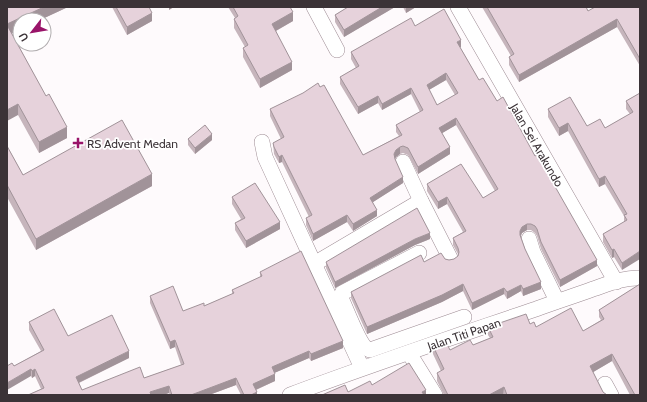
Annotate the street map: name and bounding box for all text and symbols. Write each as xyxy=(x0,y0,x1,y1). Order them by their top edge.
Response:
north arrow xyxy=(12,12,52,52)
text: U xyxy=(15,30,31,44)
street label: Jalan Sei Arakundo xyxy=(507,100,567,190)
place label: RS Advent Medan xyxy=(87,136,178,151)
marker: RS Advent Medan xyxy=(72,137,84,149)
street label: Jalan Titi Papan xyxy=(424,314,503,354)

